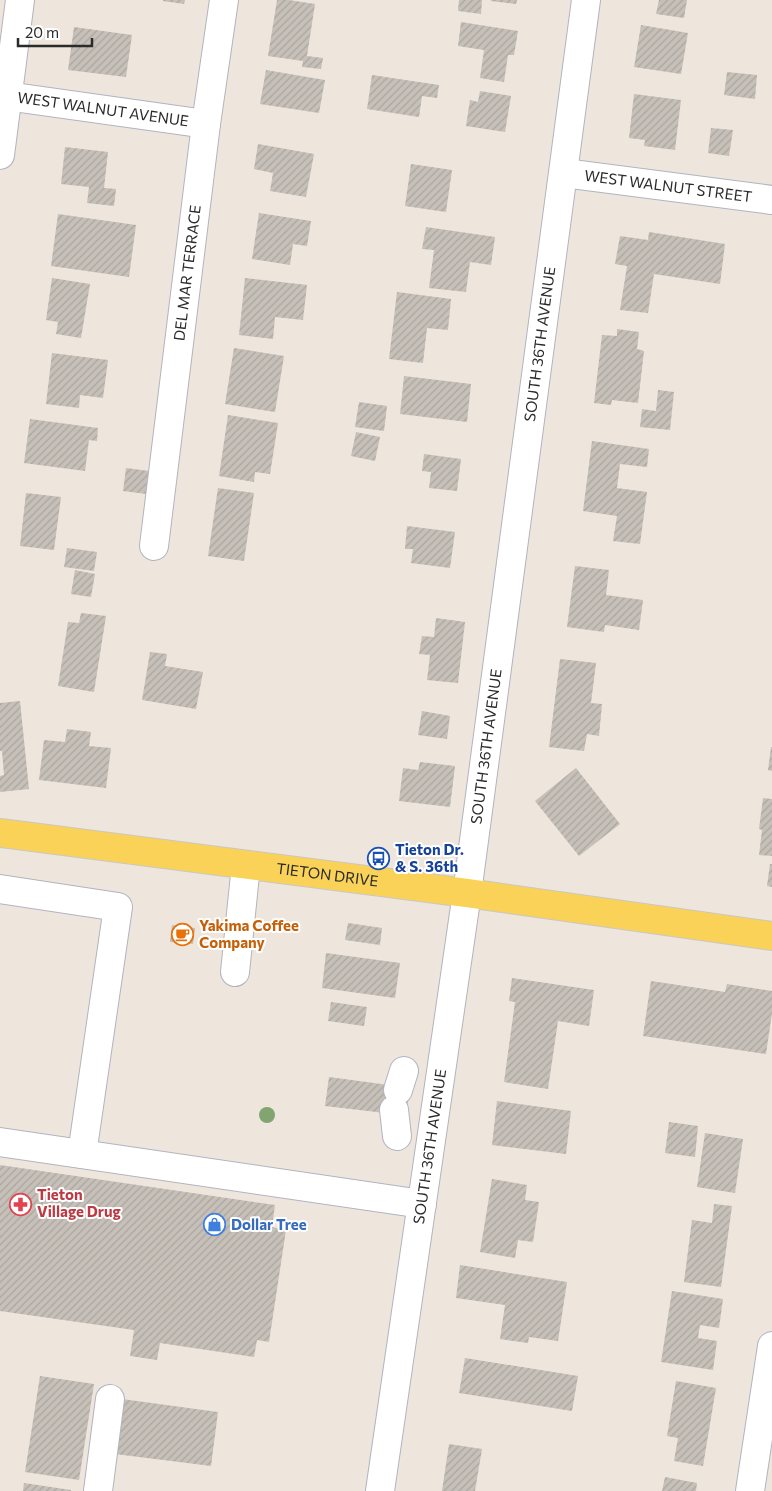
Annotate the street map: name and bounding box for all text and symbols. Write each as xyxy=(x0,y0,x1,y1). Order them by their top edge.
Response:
scale bar xyxy=(18,15,91,47)
text: 20 m xyxy=(25,23,59,41)
street label: WEST WALNUT AVENUE xyxy=(16,88,190,129)
street label: WEST WALNUT STREET xyxy=(583,166,754,205)
street label: DEL MAR TERRACE xyxy=(169,204,204,342)
street label: SOUTH 36TH AVENUE xyxy=(520,265,558,423)
street label: SOUTH 36TH AVENUE xyxy=(466,668,505,825)
place label: Tieton Dr. & S. 36th xyxy=(395,840,464,875)
bus stop icon: Tieton Dr. & S. 36th xyxy=(367,847,391,871)
street label: TIETON DRIVE xyxy=(275,859,380,890)
place label: Yakima Coffee Company xyxy=(199,916,299,951)
cafe icon: Yakima Coffee Company xyxy=(171,923,195,947)
street label: SOUTH 36TH AVENUE xyxy=(409,1068,449,1225)
place label: Tieton Village Drug xyxy=(37,1185,121,1220)
pharmacy icon: Tieton Village Drug xyxy=(9,1192,33,1216)
shop icon: Dollar Tree xyxy=(203,1213,227,1237)
place label: Dollar Tree xyxy=(231,1215,307,1233)

